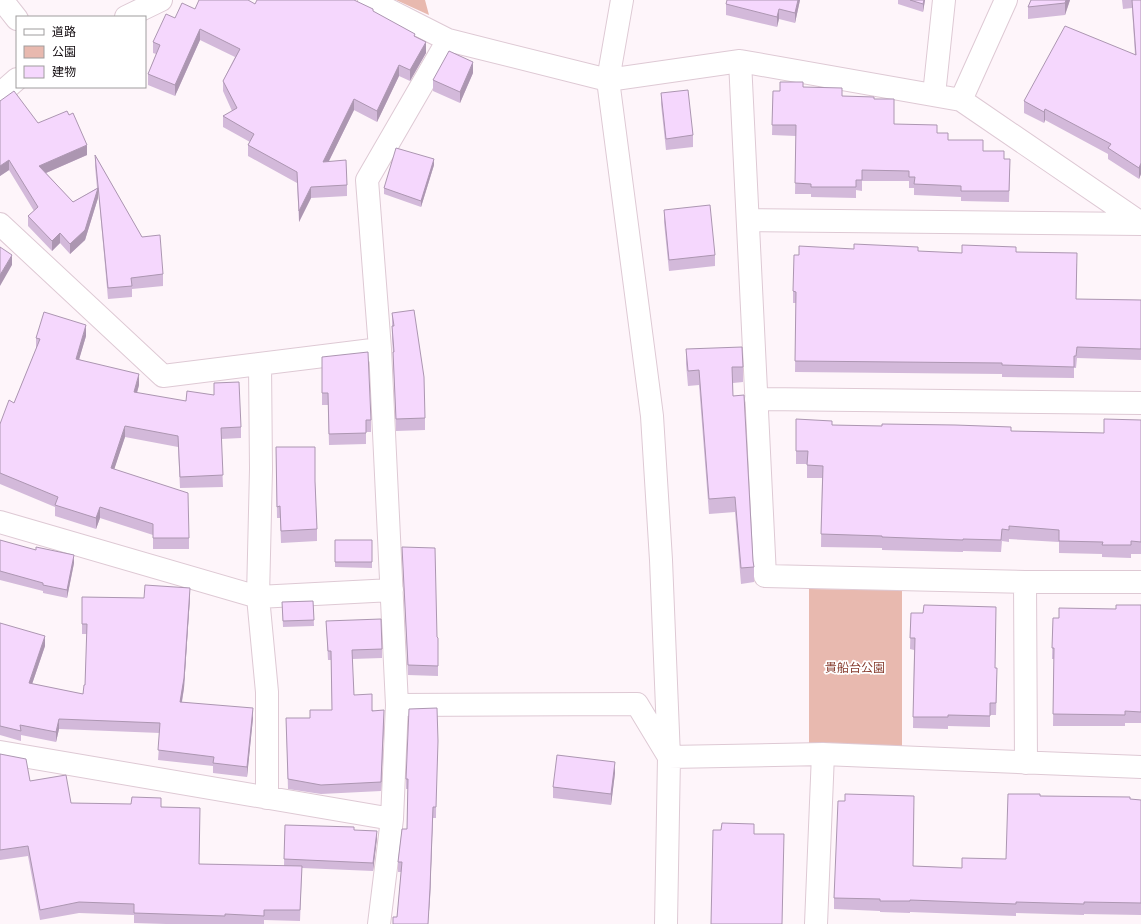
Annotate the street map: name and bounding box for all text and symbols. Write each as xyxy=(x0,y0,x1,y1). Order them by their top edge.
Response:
legend xyxy=(16,16,146,88)
text: 道路 xyxy=(52,23,76,41)
text: 公園 xyxy=(52,43,76,61)
text: 建物 xyxy=(52,63,76,81)
park label: 貴船台公園 xyxy=(825,659,885,677)

